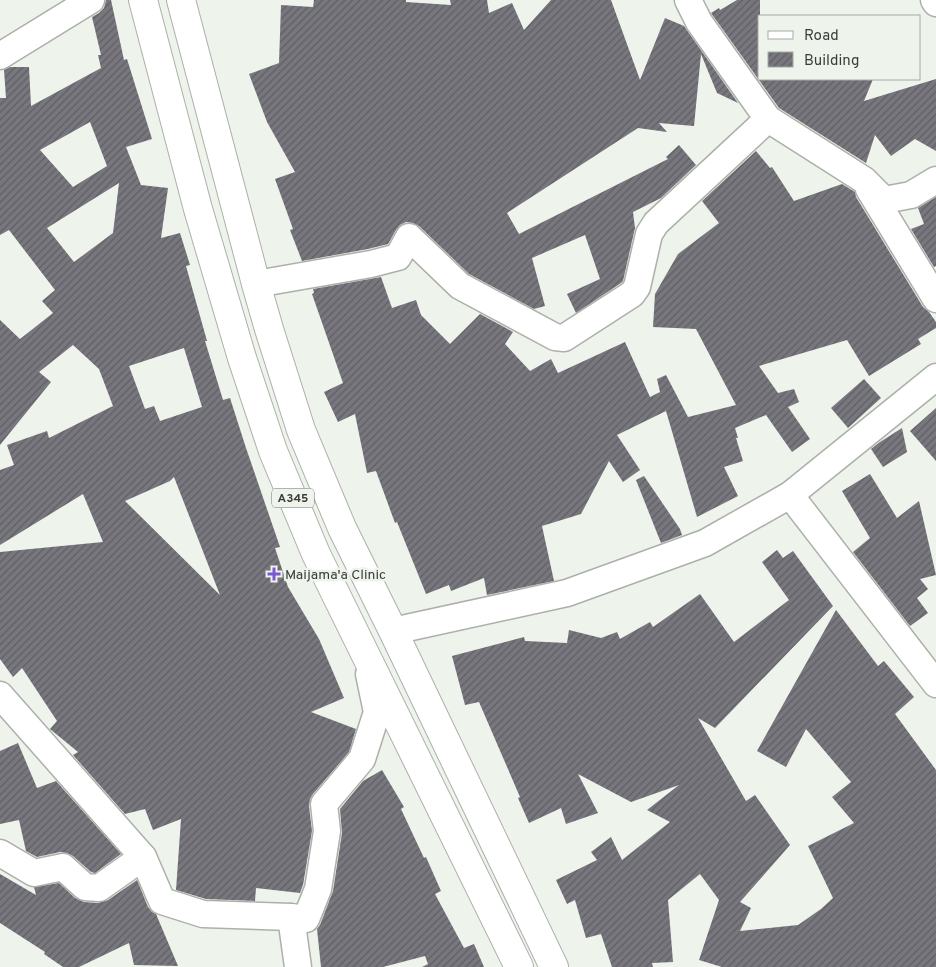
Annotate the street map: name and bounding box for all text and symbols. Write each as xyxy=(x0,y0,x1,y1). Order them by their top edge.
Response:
legend xyxy=(758,15,921,80)
text: Road xyxy=(804,27,839,46)
text: Building xyxy=(804,52,859,71)
road number: A345 xyxy=(272,488,314,508)
marker: Maijama'a Clinic xyxy=(267,567,281,581)
place label: Maijama'a Clinic xyxy=(285,567,386,584)

